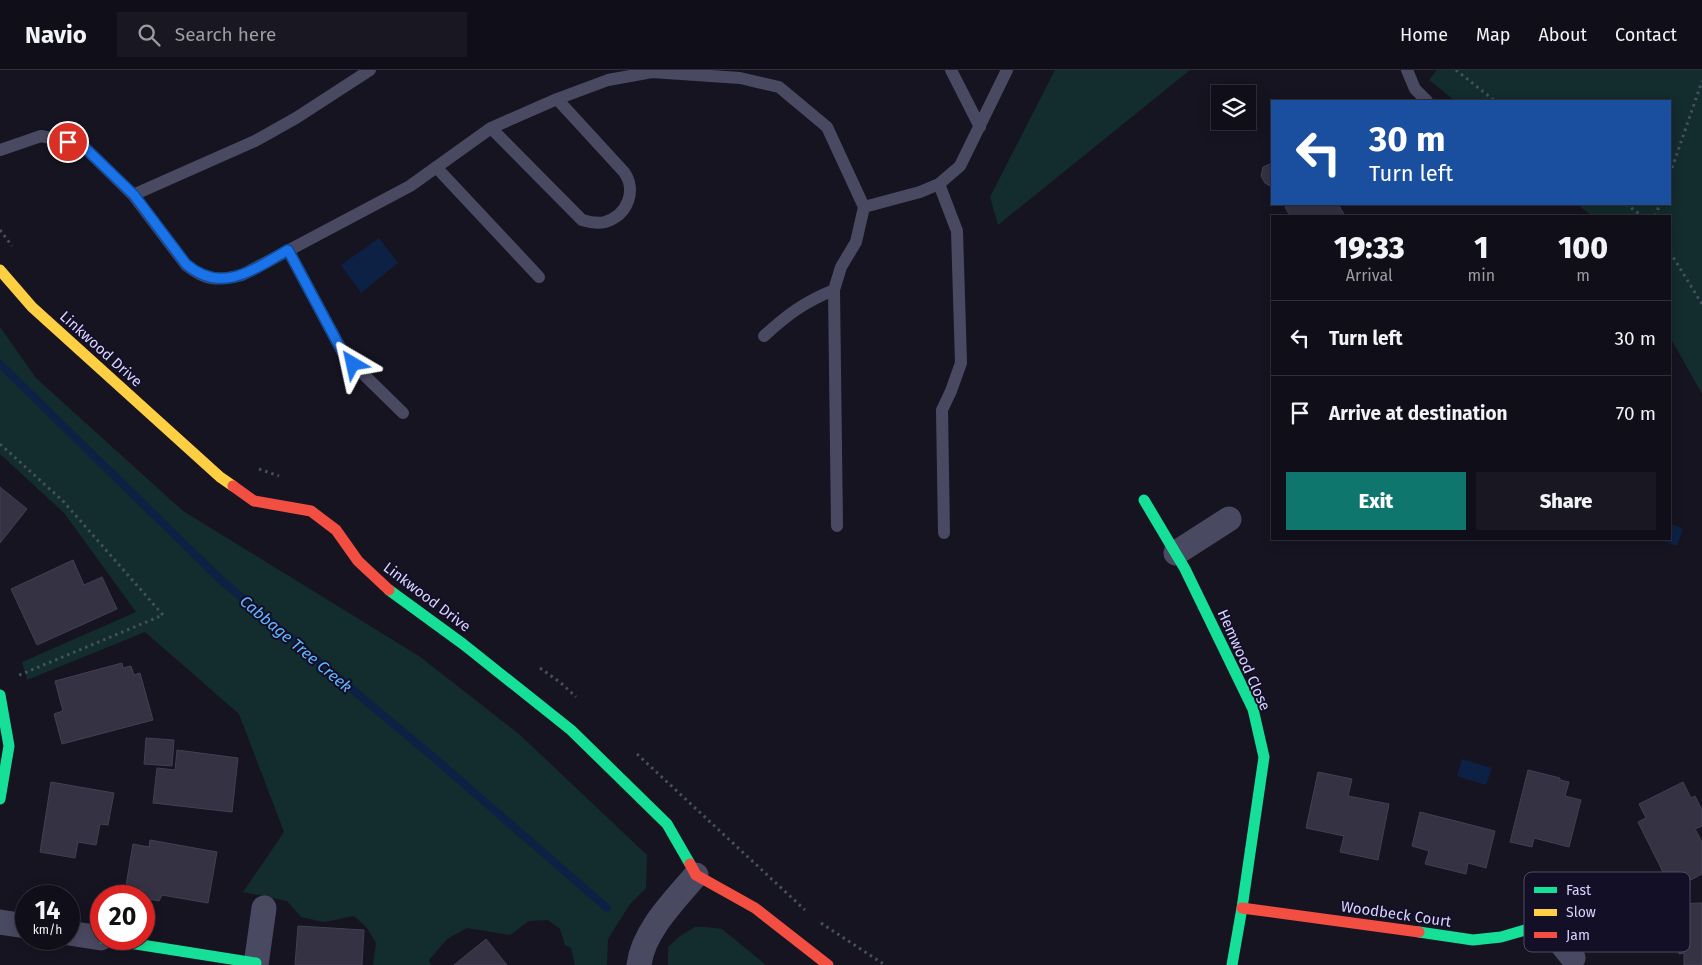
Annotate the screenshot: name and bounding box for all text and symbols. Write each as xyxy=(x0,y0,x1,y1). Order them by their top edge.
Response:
search box xyxy=(117,12,467,57)
text: Navio xyxy=(25,21,87,49)
icon: search xyxy=(135,21,163,49)
text: Search here xyxy=(175,23,276,46)
text: Home xyxy=(1400,24,1448,46)
text: Map xyxy=(1476,24,1510,46)
text: About xyxy=(1538,24,1587,46)
text: Contact xyxy=(1615,24,1677,46)
map controls xyxy=(1211,85,1256,130)
button: layers xyxy=(1211,85,1256,130)
text: 30 m xyxy=(1369,118,1446,160)
icon: left xyxy=(1286,120,1351,185)
pin xyxy=(47,121,89,163)
icon: arrive xyxy=(54,128,82,156)
text: Turn left xyxy=(1369,160,1453,187)
text: 19:33 xyxy=(1334,230,1405,266)
text: 1 xyxy=(1474,230,1488,266)
text: 100 xyxy=(1558,230,1608,266)
text: Arrival xyxy=(1346,266,1393,285)
text: min xyxy=(1468,266,1495,285)
text: m xyxy=(1576,266,1590,285)
street label: Linkwood Drive xyxy=(56,307,146,391)
icon: left xyxy=(1286,324,1314,352)
text: Turn left xyxy=(1329,327,1403,350)
text: 30 m xyxy=(1615,327,1656,350)
position arrow xyxy=(326,337,378,389)
icon: arrive xyxy=(1286,399,1314,427)
text: Arrive at destination xyxy=(1329,402,1508,425)
text: 70 m xyxy=(1616,402,1656,425)
button: Exit xyxy=(1286,472,1466,530)
button: Share xyxy=(1476,472,1656,530)
street label: Linkwood Drive xyxy=(380,558,474,636)
water label: Cabbage Tree Creek xyxy=(236,592,356,697)
street label: Hemwood Close xyxy=(1214,607,1274,713)
legend xyxy=(1524,872,1690,952)
text: Fast xyxy=(1566,882,1592,899)
speed limit sign: 20 xyxy=(90,885,155,950)
text: 14 xyxy=(35,896,60,926)
street label: Woodbeck Court xyxy=(1340,897,1453,931)
text: Slow xyxy=(1566,904,1596,921)
text: km/h xyxy=(33,923,62,937)
text: Jam xyxy=(1566,927,1590,944)

